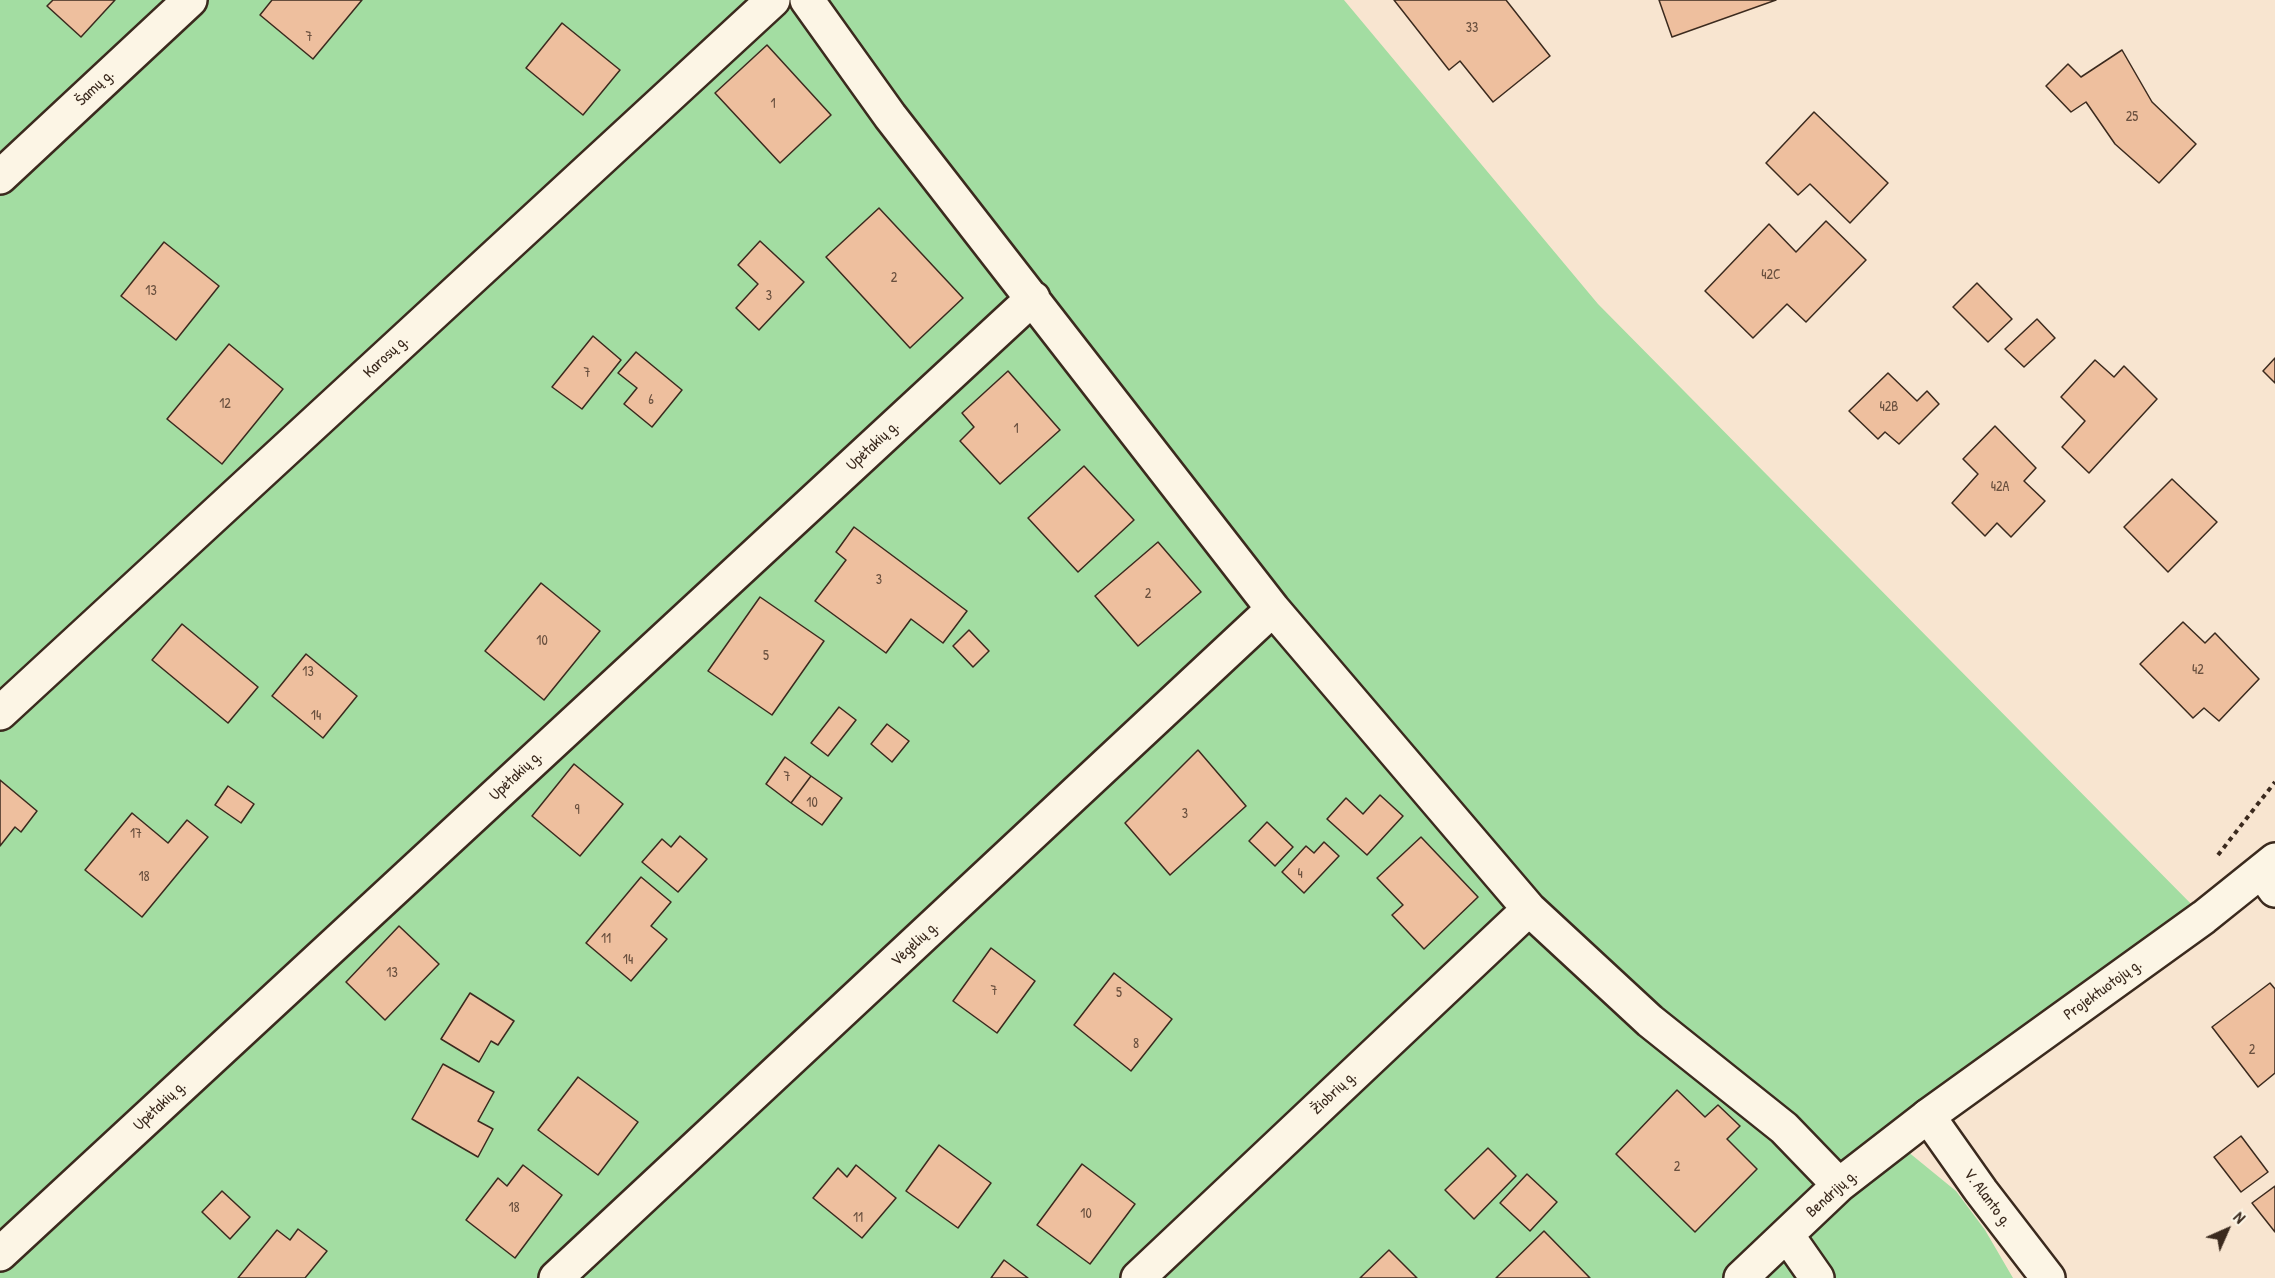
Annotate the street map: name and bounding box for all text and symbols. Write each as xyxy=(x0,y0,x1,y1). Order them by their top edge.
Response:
house number: 33 xyxy=(1466,20,1478,36)
house number: 7 xyxy=(306,29,312,45)
street label: Šamų g. xyxy=(72,66,118,110)
house number: 1 xyxy=(770,96,776,112)
house number: 25 xyxy=(2126,109,2138,125)
house number: 42C xyxy=(1761,267,1781,283)
house number: 2 xyxy=(891,270,897,286)
house number: 13 xyxy=(145,283,157,299)
house number: 3 xyxy=(766,288,772,304)
street label: Karosų g. xyxy=(360,332,412,382)
house number: 7 xyxy=(584,365,590,381)
house number: 6 xyxy=(648,392,654,408)
house number: 12 xyxy=(219,396,231,412)
house number: 42B xyxy=(1880,399,1898,415)
street label: Upėtakių g. xyxy=(843,417,903,475)
house number: 1 xyxy=(1013,421,1019,437)
house number: 42A xyxy=(1991,479,2009,495)
house number: 3 xyxy=(876,572,882,588)
house number: 2 xyxy=(1145,586,1151,602)
house number: 10 xyxy=(536,633,548,649)
house number: 5 xyxy=(763,648,769,664)
house number: 42 xyxy=(2192,662,2204,678)
house number: 13 xyxy=(302,664,314,680)
house number: 14 xyxy=(311,708,321,724)
street label: Upėtakių g. xyxy=(486,747,546,805)
house number: 7 xyxy=(784,769,790,785)
house number: 10 xyxy=(806,795,818,811)
house number: 9 xyxy=(574,802,580,818)
house number: 3 xyxy=(1182,806,1188,822)
house number: 17 xyxy=(130,826,142,842)
house number: 4 xyxy=(1297,866,1303,882)
house number: 18 xyxy=(138,869,150,885)
street label: Vėgėlių g. xyxy=(887,917,943,971)
house number: 11 xyxy=(601,931,611,947)
house number: 14 xyxy=(623,952,633,968)
street label: Projektuotojų g. xyxy=(2060,955,2146,1025)
house number: 13 xyxy=(386,965,398,981)
house number: 7 xyxy=(991,983,997,999)
house number: 5 xyxy=(1116,985,1122,1001)
house number: 8 xyxy=(1133,1036,1139,1052)
house number: 2 xyxy=(2249,1042,2255,1058)
street label: Žiobrių g. xyxy=(1307,1067,1361,1119)
street label: Upėtakių g. xyxy=(130,1077,190,1135)
house number: 2 xyxy=(1674,1159,1680,1175)
street label: V. Alanto g. xyxy=(1959,1165,2015,1231)
street label: Bendrijų g. xyxy=(1803,1166,1861,1222)
house number: 18 xyxy=(508,1200,520,1216)
north arrow xyxy=(2197,1200,2257,1260)
house number: 10 xyxy=(1080,1206,1092,1222)
text: N xyxy=(2229,1206,2251,1228)
house number: 11 xyxy=(853,1210,863,1226)

